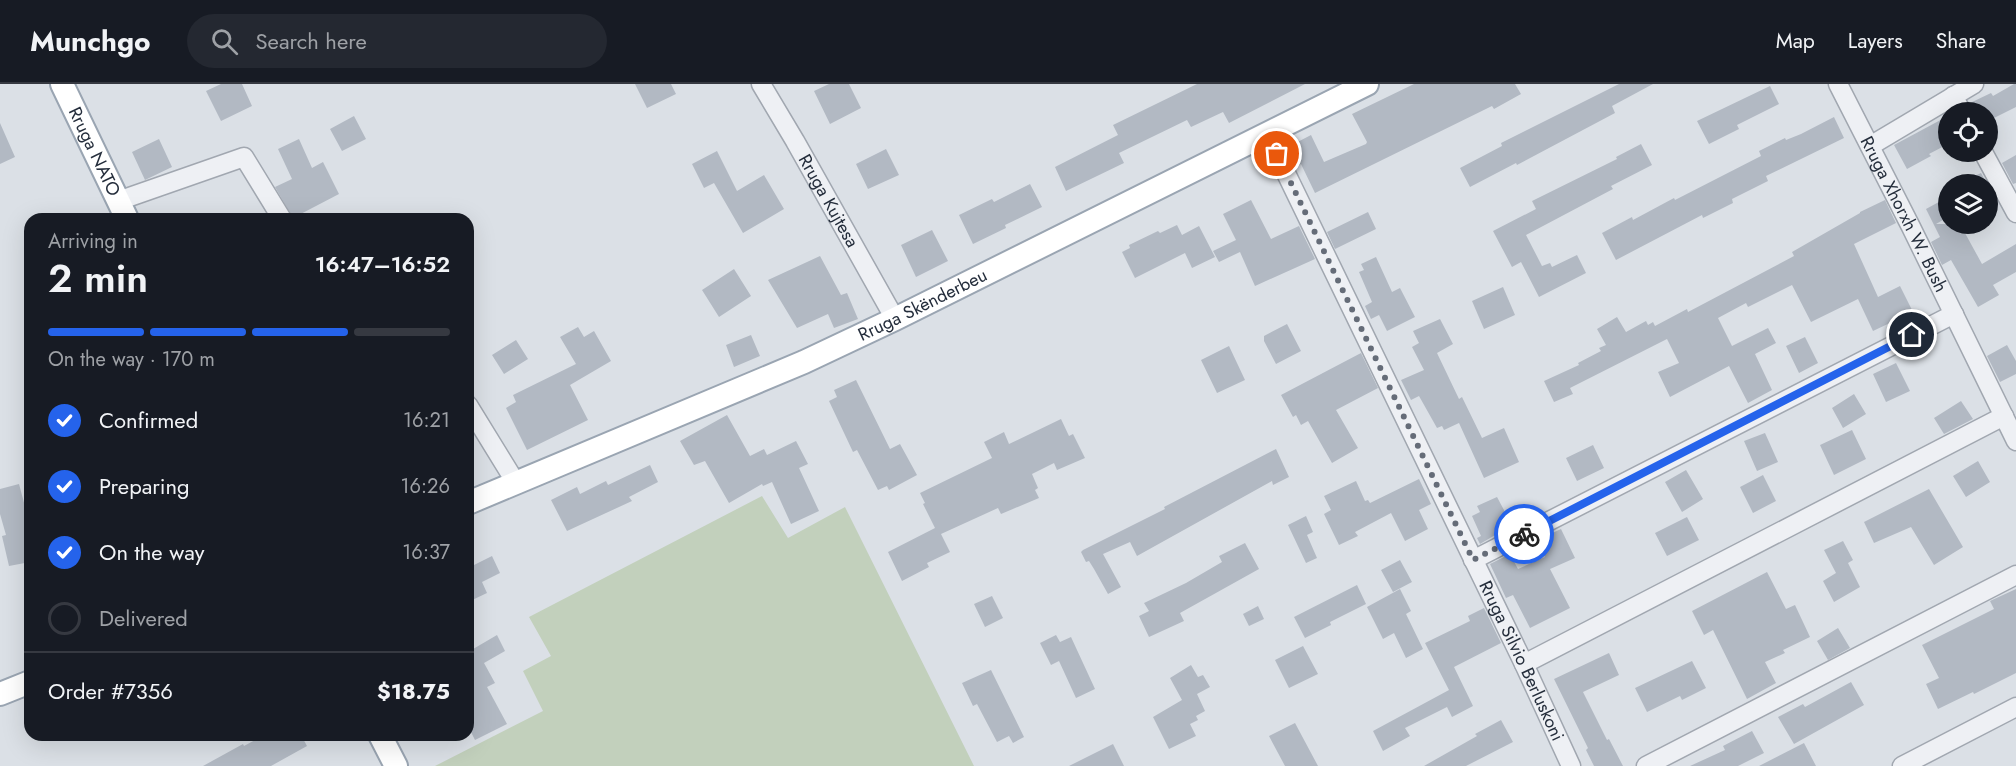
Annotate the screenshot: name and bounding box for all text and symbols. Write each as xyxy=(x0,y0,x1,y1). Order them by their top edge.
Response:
search box xyxy=(187,14,607,68)
text: Munchgo xyxy=(30,21,151,62)
icon: search xyxy=(208,25,241,58)
text: Search here xyxy=(256,25,367,57)
text: Map xyxy=(1776,26,1815,56)
text: Layers xyxy=(1848,26,1903,56)
text: Share xyxy=(1936,26,1986,56)
map controls xyxy=(1938,102,1998,234)
button: locate xyxy=(1938,102,1998,162)
street label: Rruga NATO xyxy=(62,103,127,201)
pin xyxy=(1251,128,1302,179)
street label: Rruga Xhorxh W. Bush xyxy=(1854,132,1954,297)
icon: bag xyxy=(1260,137,1293,170)
street label: Rruga Kujtesa xyxy=(792,149,865,252)
button: layers xyxy=(1938,174,1998,234)
text: Arriving in xyxy=(48,227,138,256)
text: 16:47–16:52 xyxy=(315,248,450,280)
text: 2 min xyxy=(48,250,148,307)
street label: Rruga Skënderbeu xyxy=(854,262,992,348)
pin xyxy=(1886,309,1937,360)
icon: home xyxy=(1895,318,1928,351)
text: On the way · 170 m xyxy=(48,345,215,374)
icon: check xyxy=(48,404,81,437)
text: Confirmed xyxy=(99,404,198,436)
text: 16:21 xyxy=(403,406,450,435)
icon: check xyxy=(48,470,81,503)
text: Preparing xyxy=(99,470,190,502)
text: 16:26 xyxy=(401,472,450,501)
courier xyxy=(1494,504,1554,564)
icon: bike xyxy=(1508,518,1541,551)
icon: check xyxy=(48,536,81,569)
text: On the way xyxy=(99,536,204,568)
text: 16:37 xyxy=(402,538,450,567)
street label: Rruga Silvio Berluskoni xyxy=(1472,576,1571,745)
text: Delivered xyxy=(99,602,188,634)
text: Order #7356 xyxy=(48,675,173,707)
text: $18.75 xyxy=(377,675,450,707)

